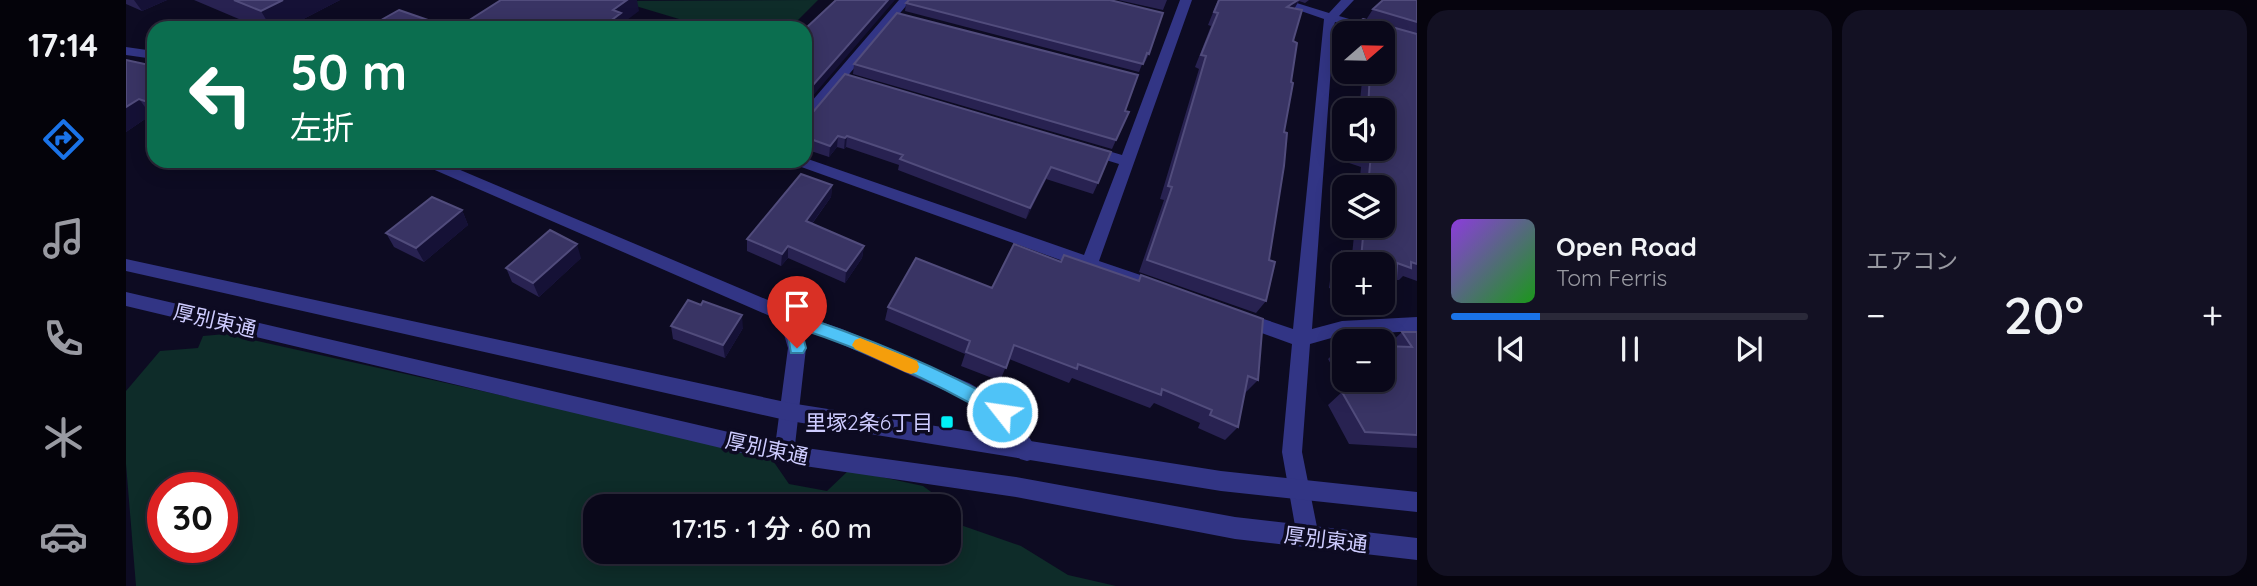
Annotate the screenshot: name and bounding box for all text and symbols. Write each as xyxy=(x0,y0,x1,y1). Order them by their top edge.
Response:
north arrow xyxy=(1332,21,1395,84)
map controls xyxy=(1332,21,1395,392)
text: 17:14 xyxy=(28,25,98,65)
text: 50 m xyxy=(290,41,407,102)
icon: left xyxy=(175,49,266,140)
button: sound xyxy=(1332,98,1395,161)
text: 左折 xyxy=(290,107,354,147)
icon: directions xyxy=(39,115,88,164)
button: layers xyxy=(1332,175,1395,238)
icon: music xyxy=(39,214,88,263)
text: Open Road xyxy=(1556,230,1697,263)
text: エアコン xyxy=(1866,246,1958,275)
button: + xyxy=(1332,252,1395,315)
text: Tom Ferris xyxy=(1556,263,1667,292)
pin xyxy=(767,276,827,348)
text: 20° xyxy=(2003,282,2084,347)
icon: arrive xyxy=(778,287,816,325)
text: − xyxy=(1866,291,1886,339)
text: + xyxy=(2202,291,2223,339)
street label: 厚別東通 xyxy=(171,298,259,342)
icon: phone xyxy=(39,314,88,363)
button: − xyxy=(1332,329,1395,392)
icon: previous xyxy=(1492,330,1530,368)
icon: pause xyxy=(1611,330,1649,368)
icon: next xyxy=(1730,330,1768,368)
position arrow xyxy=(965,375,1039,449)
place label: 里塚2条6丁目 xyxy=(805,409,933,435)
icon: climate xyxy=(39,413,88,462)
marker: 里塚2条6丁目 xyxy=(939,414,955,430)
street label: 厚別東通 xyxy=(723,427,811,469)
speed limit sign: 30 xyxy=(147,472,238,563)
icon: car xyxy=(39,512,88,561)
text: 17:15 · 1 分 · 60 m xyxy=(672,512,872,545)
street label: 厚別東通 xyxy=(1283,521,1369,557)

